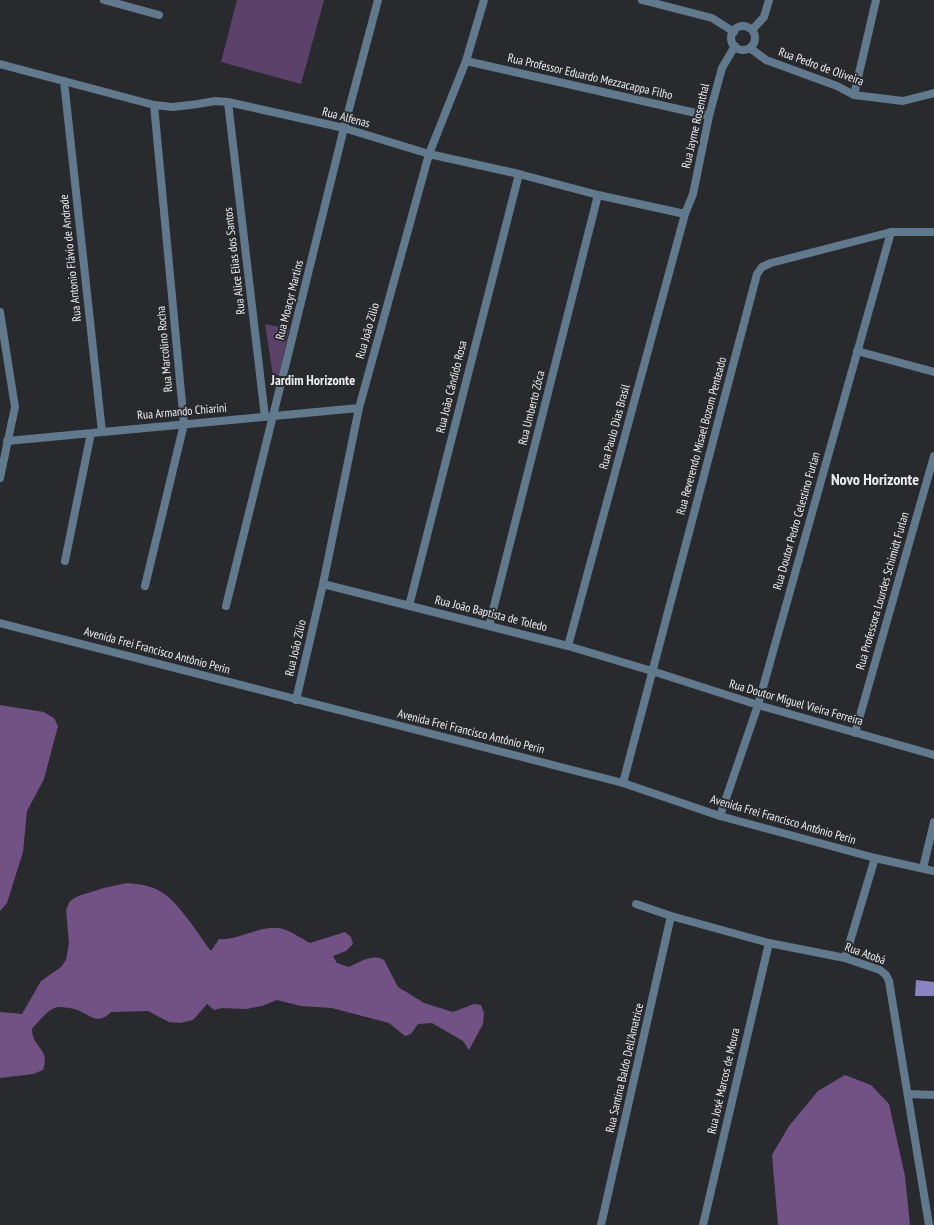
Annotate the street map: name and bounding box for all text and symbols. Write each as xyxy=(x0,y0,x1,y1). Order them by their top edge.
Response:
street label: Rua Pedro de Oliveira xyxy=(776,45,866,89)
street label: Rua Professor Eduardo Mezzacappa Filho xyxy=(506,51,674,103)
street label: Rua Jayme Rosenthal xyxy=(679,82,713,170)
street label: Rua Alfenas xyxy=(321,105,371,131)
street label: Rua Antonio Flávio de Andrade xyxy=(57,194,85,322)
street label: Rua Alice Elias dos Santos xyxy=(221,207,249,315)
street label: Rua Moacyr Martins xyxy=(273,259,307,341)
street label: Rua João Zilio xyxy=(353,301,383,361)
street label: Rua Marcolino Rocha xyxy=(154,305,176,393)
street label: Rua João Cândido Rosa xyxy=(434,339,470,435)
street label: Rua Reverendo Misael Bozom Penteado xyxy=(674,355,730,517)
street label: Rua Umberto Zóca xyxy=(516,369,548,447)
district label: Jardim Horizonte xyxy=(271,373,355,389)
street label: Rua Paulo Dias Brasil xyxy=(597,383,633,471)
street label: Rua Armando Chiarini xyxy=(137,401,227,423)
street label: Rua Doutor Pedro Celestino Furlan xyxy=(770,450,824,592)
district label: Novo Horizonte xyxy=(831,470,919,490)
street label: Rua Professora Lourdes Schimidt Furlan xyxy=(854,510,912,672)
street label: Rua João Baptista de Toledo xyxy=(433,593,549,635)
street label: Rua João Zilio xyxy=(283,618,309,678)
street label: Avenida Frei Francisco Antônio Perin xyxy=(82,625,232,677)
street label: Rua Doutor Miguel Vieira Ferreira xyxy=(727,677,865,729)
street label: Avenida Frei Francisco Antônio Perin xyxy=(396,707,546,757)
street label: Avenida Frei Francisco Antônio Perin xyxy=(709,792,857,848)
street label: Rua Atobá xyxy=(843,940,887,968)
street label: Rua Santina Baldo Dell'Amatrice xyxy=(603,1002,647,1134)
street label: Rua José Marcos de Moura xyxy=(705,1027,743,1135)

